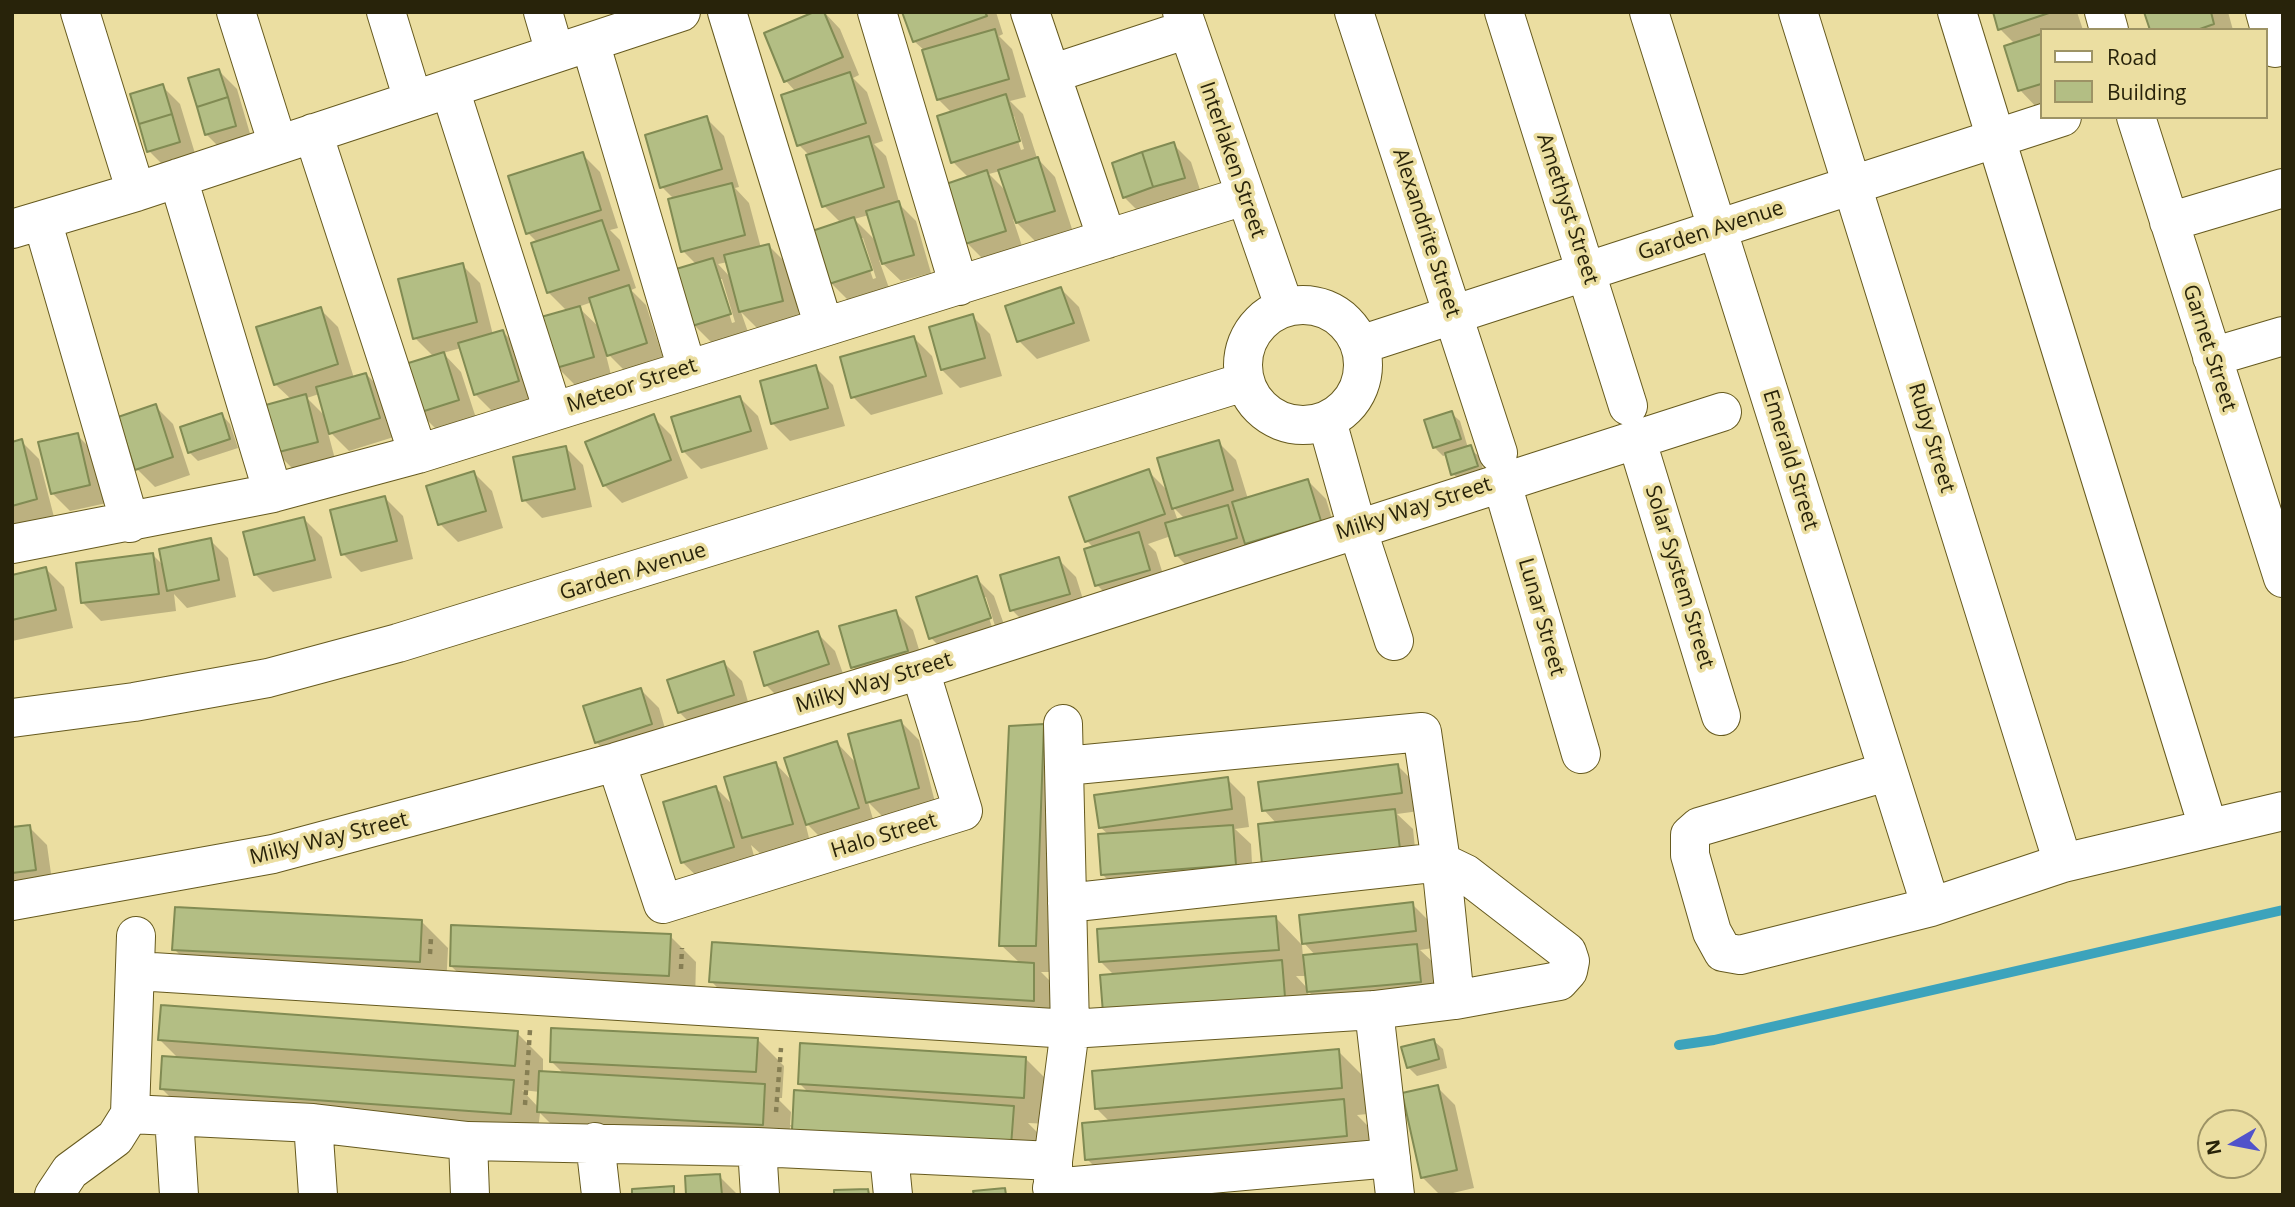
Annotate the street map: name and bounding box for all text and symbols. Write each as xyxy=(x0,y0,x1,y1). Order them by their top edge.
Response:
legend xyxy=(2039,28,2267,119)
text: Road xyxy=(2107,43,2157,71)
text: Building xyxy=(2107,78,2186,106)
street label: Interlaken Street xyxy=(1193,79,1271,241)
street label: Amethyst Street xyxy=(1531,130,1603,288)
street label: Alexandrite Street xyxy=(1387,145,1465,321)
street label: Garden Avenue xyxy=(1635,196,1787,266)
street label: Garnet Street xyxy=(2177,281,2241,415)
street label: Meteor Street xyxy=(564,353,700,419)
street label: Ruby Street xyxy=(1902,380,1960,496)
street label: Emerald Street xyxy=(1757,387,1823,533)
street label: Milky Way Street xyxy=(1333,472,1495,546)
street label: Solar System Street xyxy=(1639,482,1719,672)
street label: Garden Avenue xyxy=(557,538,709,606)
street label: Lunar Street xyxy=(1512,555,1570,679)
street label: Milky Way Street xyxy=(793,647,955,719)
street label: Milky Way Street xyxy=(247,807,411,871)
street label: Halo Street xyxy=(828,808,940,864)
north arrow xyxy=(2197,1109,2267,1179)
text: N xyxy=(2199,1137,2227,1157)

